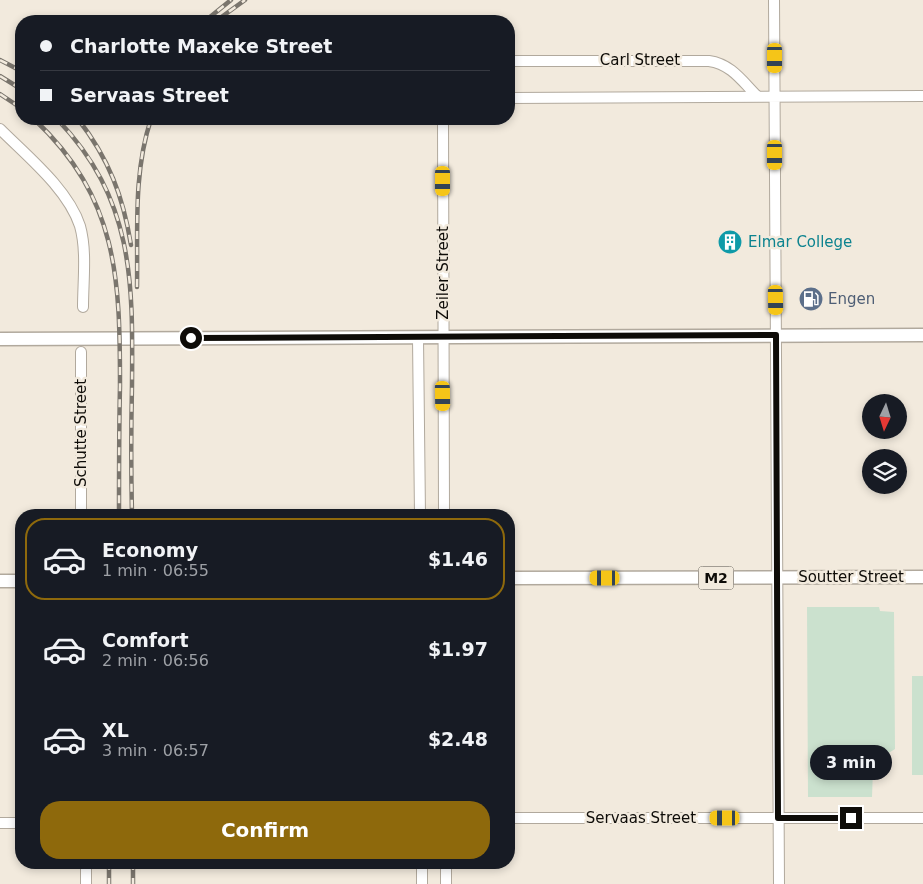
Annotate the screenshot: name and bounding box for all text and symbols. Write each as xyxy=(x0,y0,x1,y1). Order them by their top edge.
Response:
text: Charlotte Maxeke Street xyxy=(70,35,332,57)
car xyxy=(767,43,782,73)
street label: Carl Street xyxy=(600,51,680,69)
text: Servaas Street xyxy=(70,84,229,106)
car xyxy=(767,140,782,170)
car xyxy=(435,166,450,196)
street label: Zeiler Street xyxy=(434,226,452,320)
building icon: Elmar College xyxy=(717,229,743,255)
place label: Elmar College xyxy=(748,233,852,251)
car xyxy=(768,285,783,315)
fuel station icon: Engen xyxy=(798,286,824,312)
place label: Engen xyxy=(828,290,875,308)
route start xyxy=(180,327,202,349)
street label: Schutte Street xyxy=(72,379,90,487)
car xyxy=(435,381,450,411)
north arrow xyxy=(862,394,908,439)
map controls xyxy=(862,394,907,494)
button: layers xyxy=(862,449,907,494)
icon: car xyxy=(42,537,87,582)
text: Economy xyxy=(102,539,198,561)
text: $1.46 xyxy=(428,548,488,570)
text: 1 min · 06:55 xyxy=(102,561,209,580)
road number: M2 xyxy=(698,566,734,590)
street label: Soutter Street xyxy=(798,568,904,586)
car xyxy=(590,571,620,586)
icon: car xyxy=(42,627,87,672)
text: Comfort xyxy=(102,629,189,651)
text: $1.97 xyxy=(428,638,488,660)
text: 2 min · 06:56 xyxy=(102,651,209,670)
icon: car xyxy=(42,717,87,762)
text: XL xyxy=(102,719,129,741)
text: $2.48 xyxy=(428,728,488,750)
text: 3 min · 06:57 xyxy=(102,741,209,760)
callout: 3 min xyxy=(810,746,892,780)
text: 3 min xyxy=(826,753,876,772)
button: Confirm xyxy=(40,801,490,859)
route end xyxy=(840,807,862,829)
street label: Servaas Street xyxy=(586,809,696,827)
car xyxy=(710,811,740,826)

